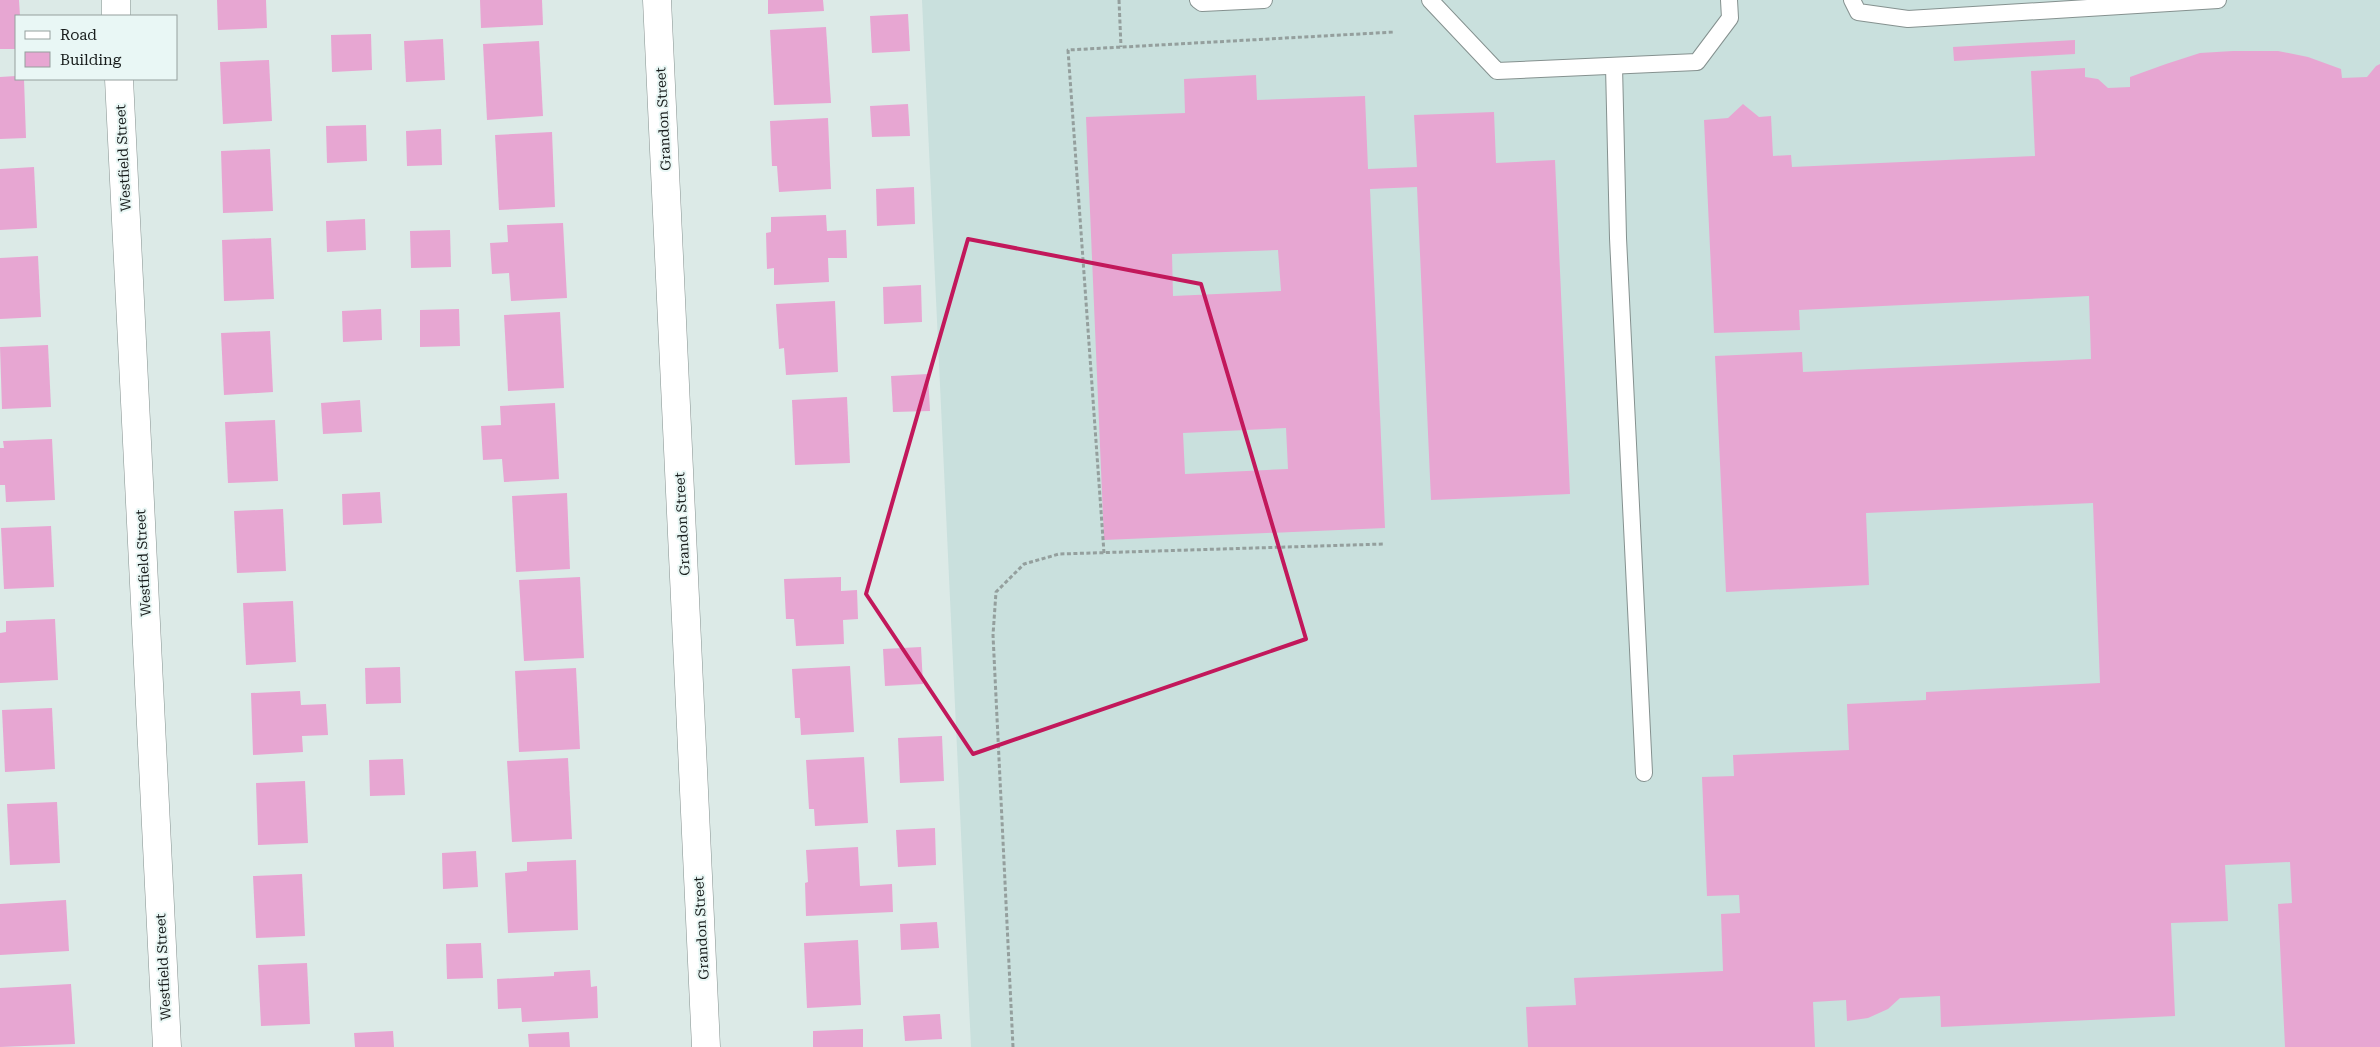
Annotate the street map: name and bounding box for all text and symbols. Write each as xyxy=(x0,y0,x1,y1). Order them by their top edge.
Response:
legend xyxy=(15,15,178,80)
text: Road xyxy=(60,26,97,44)
text: Building xyxy=(60,51,122,69)
street label: Grandon Street xyxy=(652,67,674,171)
street label: Westfield Street xyxy=(112,104,134,212)
street label: Grandon Street xyxy=(671,472,693,576)
street label: Westfield Street xyxy=(132,509,154,617)
street label: Grandon Street xyxy=(690,876,712,980)
street label: Westfield Street xyxy=(152,913,174,1021)

